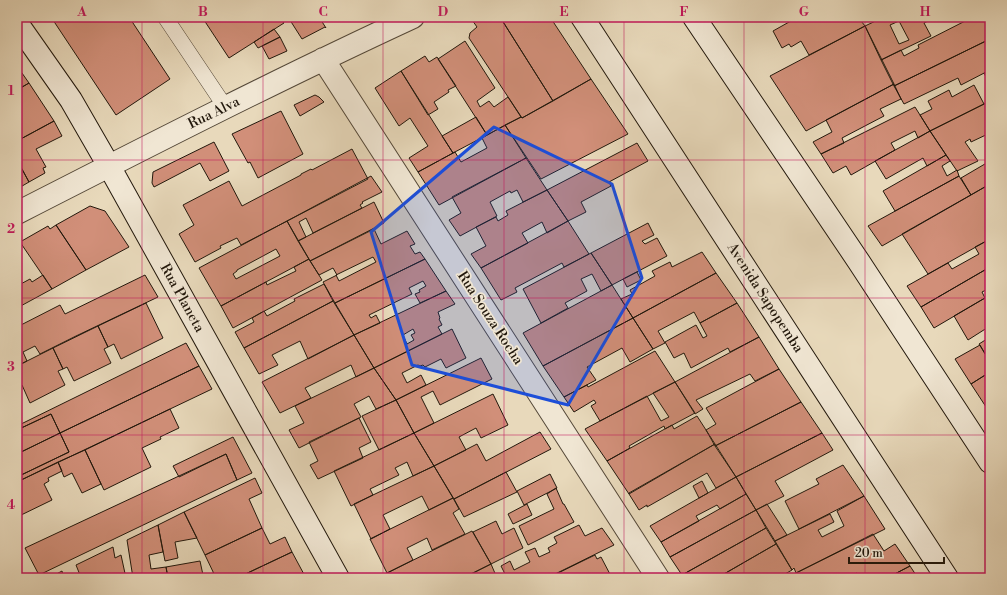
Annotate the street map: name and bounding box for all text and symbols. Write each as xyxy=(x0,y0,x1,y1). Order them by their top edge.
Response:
text: A xyxy=(76,4,87,20)
text: B xyxy=(198,4,208,20)
text: C xyxy=(318,4,328,20)
text: D xyxy=(438,4,448,20)
text: E xyxy=(559,4,569,20)
text: F xyxy=(679,4,689,20)
text: G xyxy=(799,4,810,20)
text: H xyxy=(920,4,931,20)
text: 1 xyxy=(8,83,15,99)
street label: Rua Alva xyxy=(185,92,244,133)
text: 2 xyxy=(7,221,15,237)
street label: Avenida Sapopemba xyxy=(722,239,808,357)
street label: Rua Planeta xyxy=(156,260,209,336)
street label: Rua Souza Rocha xyxy=(453,268,527,369)
text: 3 xyxy=(7,359,15,375)
text: 4 xyxy=(7,497,16,513)
scale bar xyxy=(849,539,944,565)
text: 20 m xyxy=(855,546,883,561)

